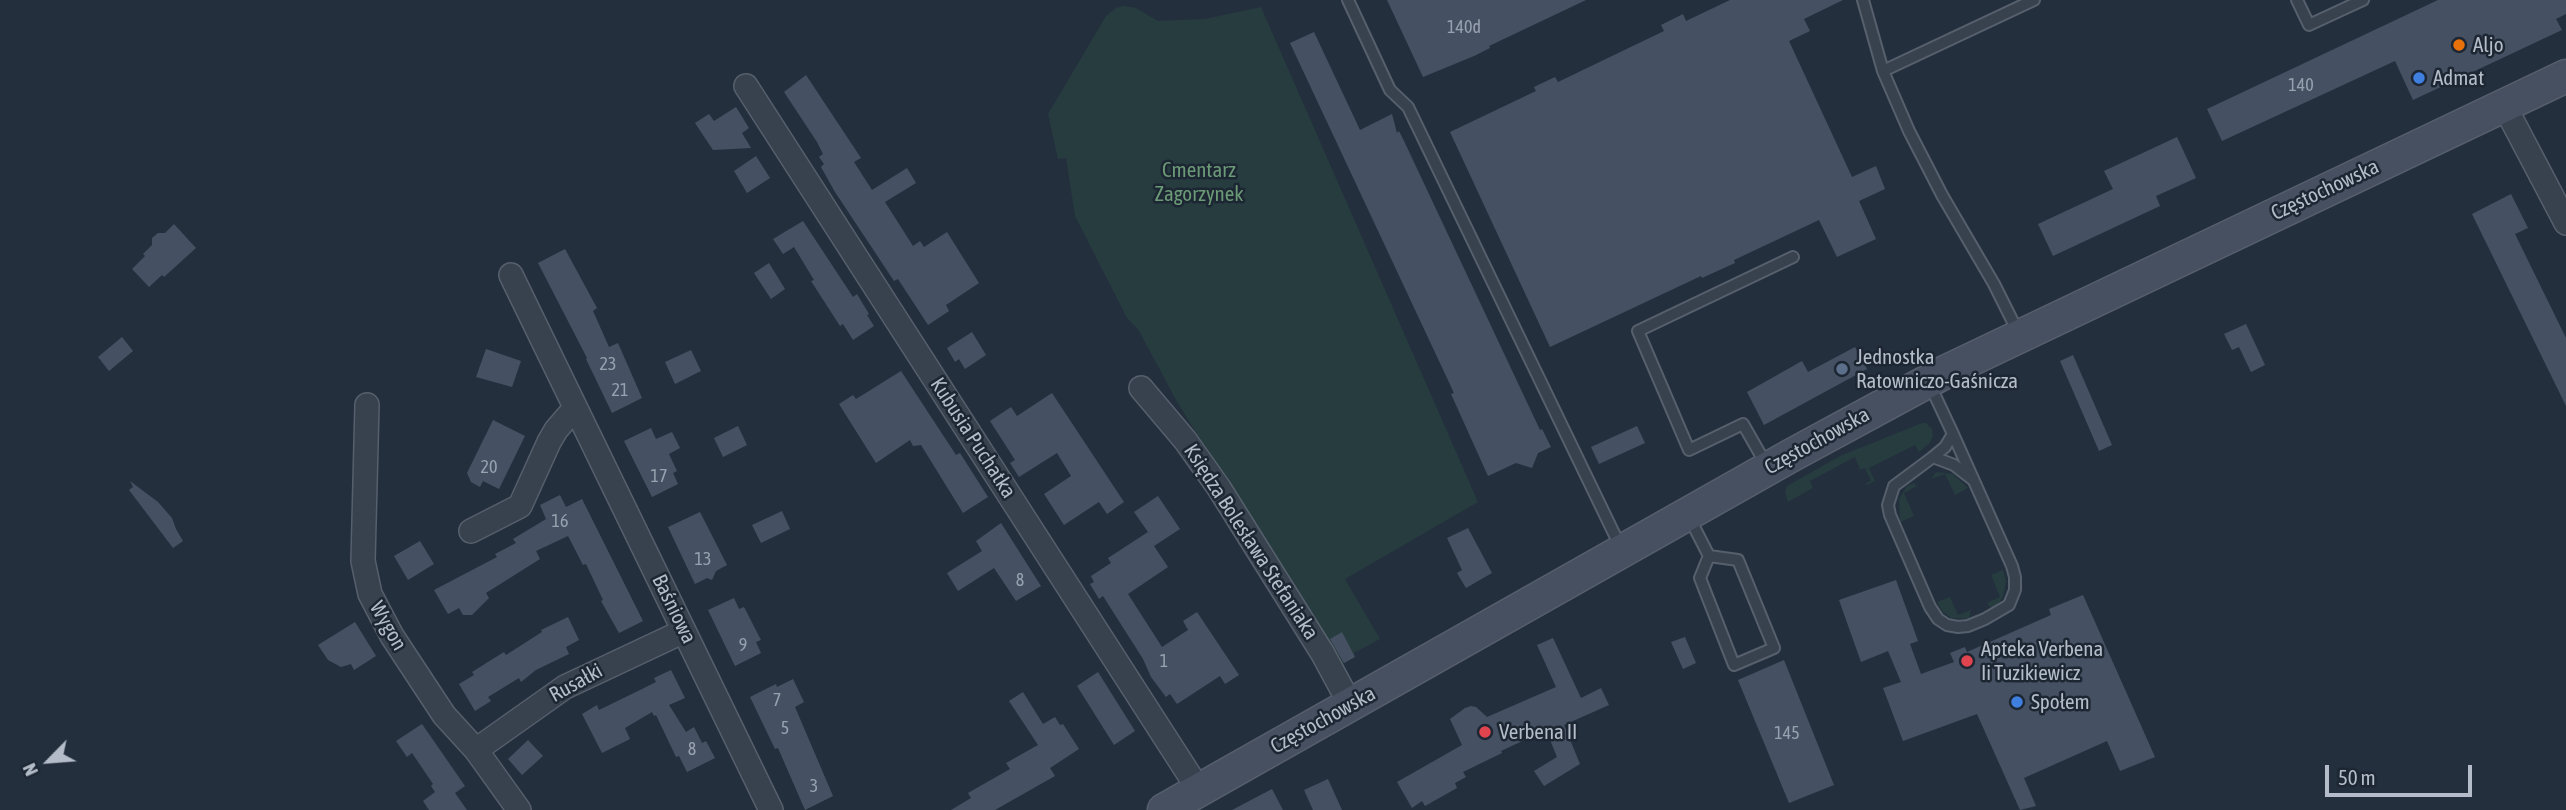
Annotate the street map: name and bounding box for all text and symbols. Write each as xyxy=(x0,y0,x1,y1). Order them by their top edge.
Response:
house number: 140d xyxy=(1447,16,1481,38)
place label: Aljo xyxy=(2473,32,2504,58)
marker: Aljo xyxy=(2451,37,2467,53)
place label: Admat xyxy=(2433,65,2484,91)
marker: Admat xyxy=(2411,70,2427,86)
house number: 140 xyxy=(2288,74,2314,96)
street label: Częstochowska xyxy=(2267,154,2383,226)
park label: Cmentarz Zagorzynek xyxy=(1154,157,1244,207)
place label: Jednostka Ratowniczo-Gaśnicza xyxy=(1856,344,2018,394)
house number: 23 xyxy=(600,353,616,375)
marker: Jednostka Ratowniczo-Gaśnicza xyxy=(1834,361,1850,377)
street label: Kubusia Puchatka xyxy=(925,373,1021,503)
house number: 21 xyxy=(612,379,628,401)
street label: Częstochowska xyxy=(1760,402,1874,480)
street label: Księdza Bolesława Stefaniaka xyxy=(1178,439,1324,645)
house number: 20 xyxy=(481,456,497,478)
house number: 17 xyxy=(651,465,667,487)
house number: 16 xyxy=(552,510,568,532)
house number: 13 xyxy=(695,548,711,570)
house number: 8 xyxy=(1016,569,1024,591)
street label: Baśniowa xyxy=(646,570,702,648)
street label: Wygon xyxy=(364,597,412,655)
house number: 9 xyxy=(739,634,747,656)
place label: Apteka Verbena Ii Tuzikiewicz xyxy=(1981,636,2103,686)
house number: 1 xyxy=(1160,650,1168,672)
marker: Apteka Verbena Ii Tuzikiewicz xyxy=(1959,653,1975,669)
street label: Rusałki xyxy=(545,658,607,708)
street label: Częstochowska xyxy=(1266,681,1380,759)
house number: 7 xyxy=(773,689,781,711)
place label: Społem xyxy=(2031,689,2090,715)
marker: Społem xyxy=(2009,694,2025,710)
house number: 5 xyxy=(781,717,789,739)
place label: Verbena II xyxy=(1499,719,1577,745)
house number: 145 xyxy=(1774,722,1800,744)
marker: Verbena II xyxy=(1477,724,1493,740)
north arrow xyxy=(14,726,84,796)
house number: 8 xyxy=(688,738,696,760)
scale bar xyxy=(2328,750,2475,794)
text: N xyxy=(18,760,42,780)
text: 50 m xyxy=(2338,765,2376,789)
house number: 3 xyxy=(810,775,818,797)

